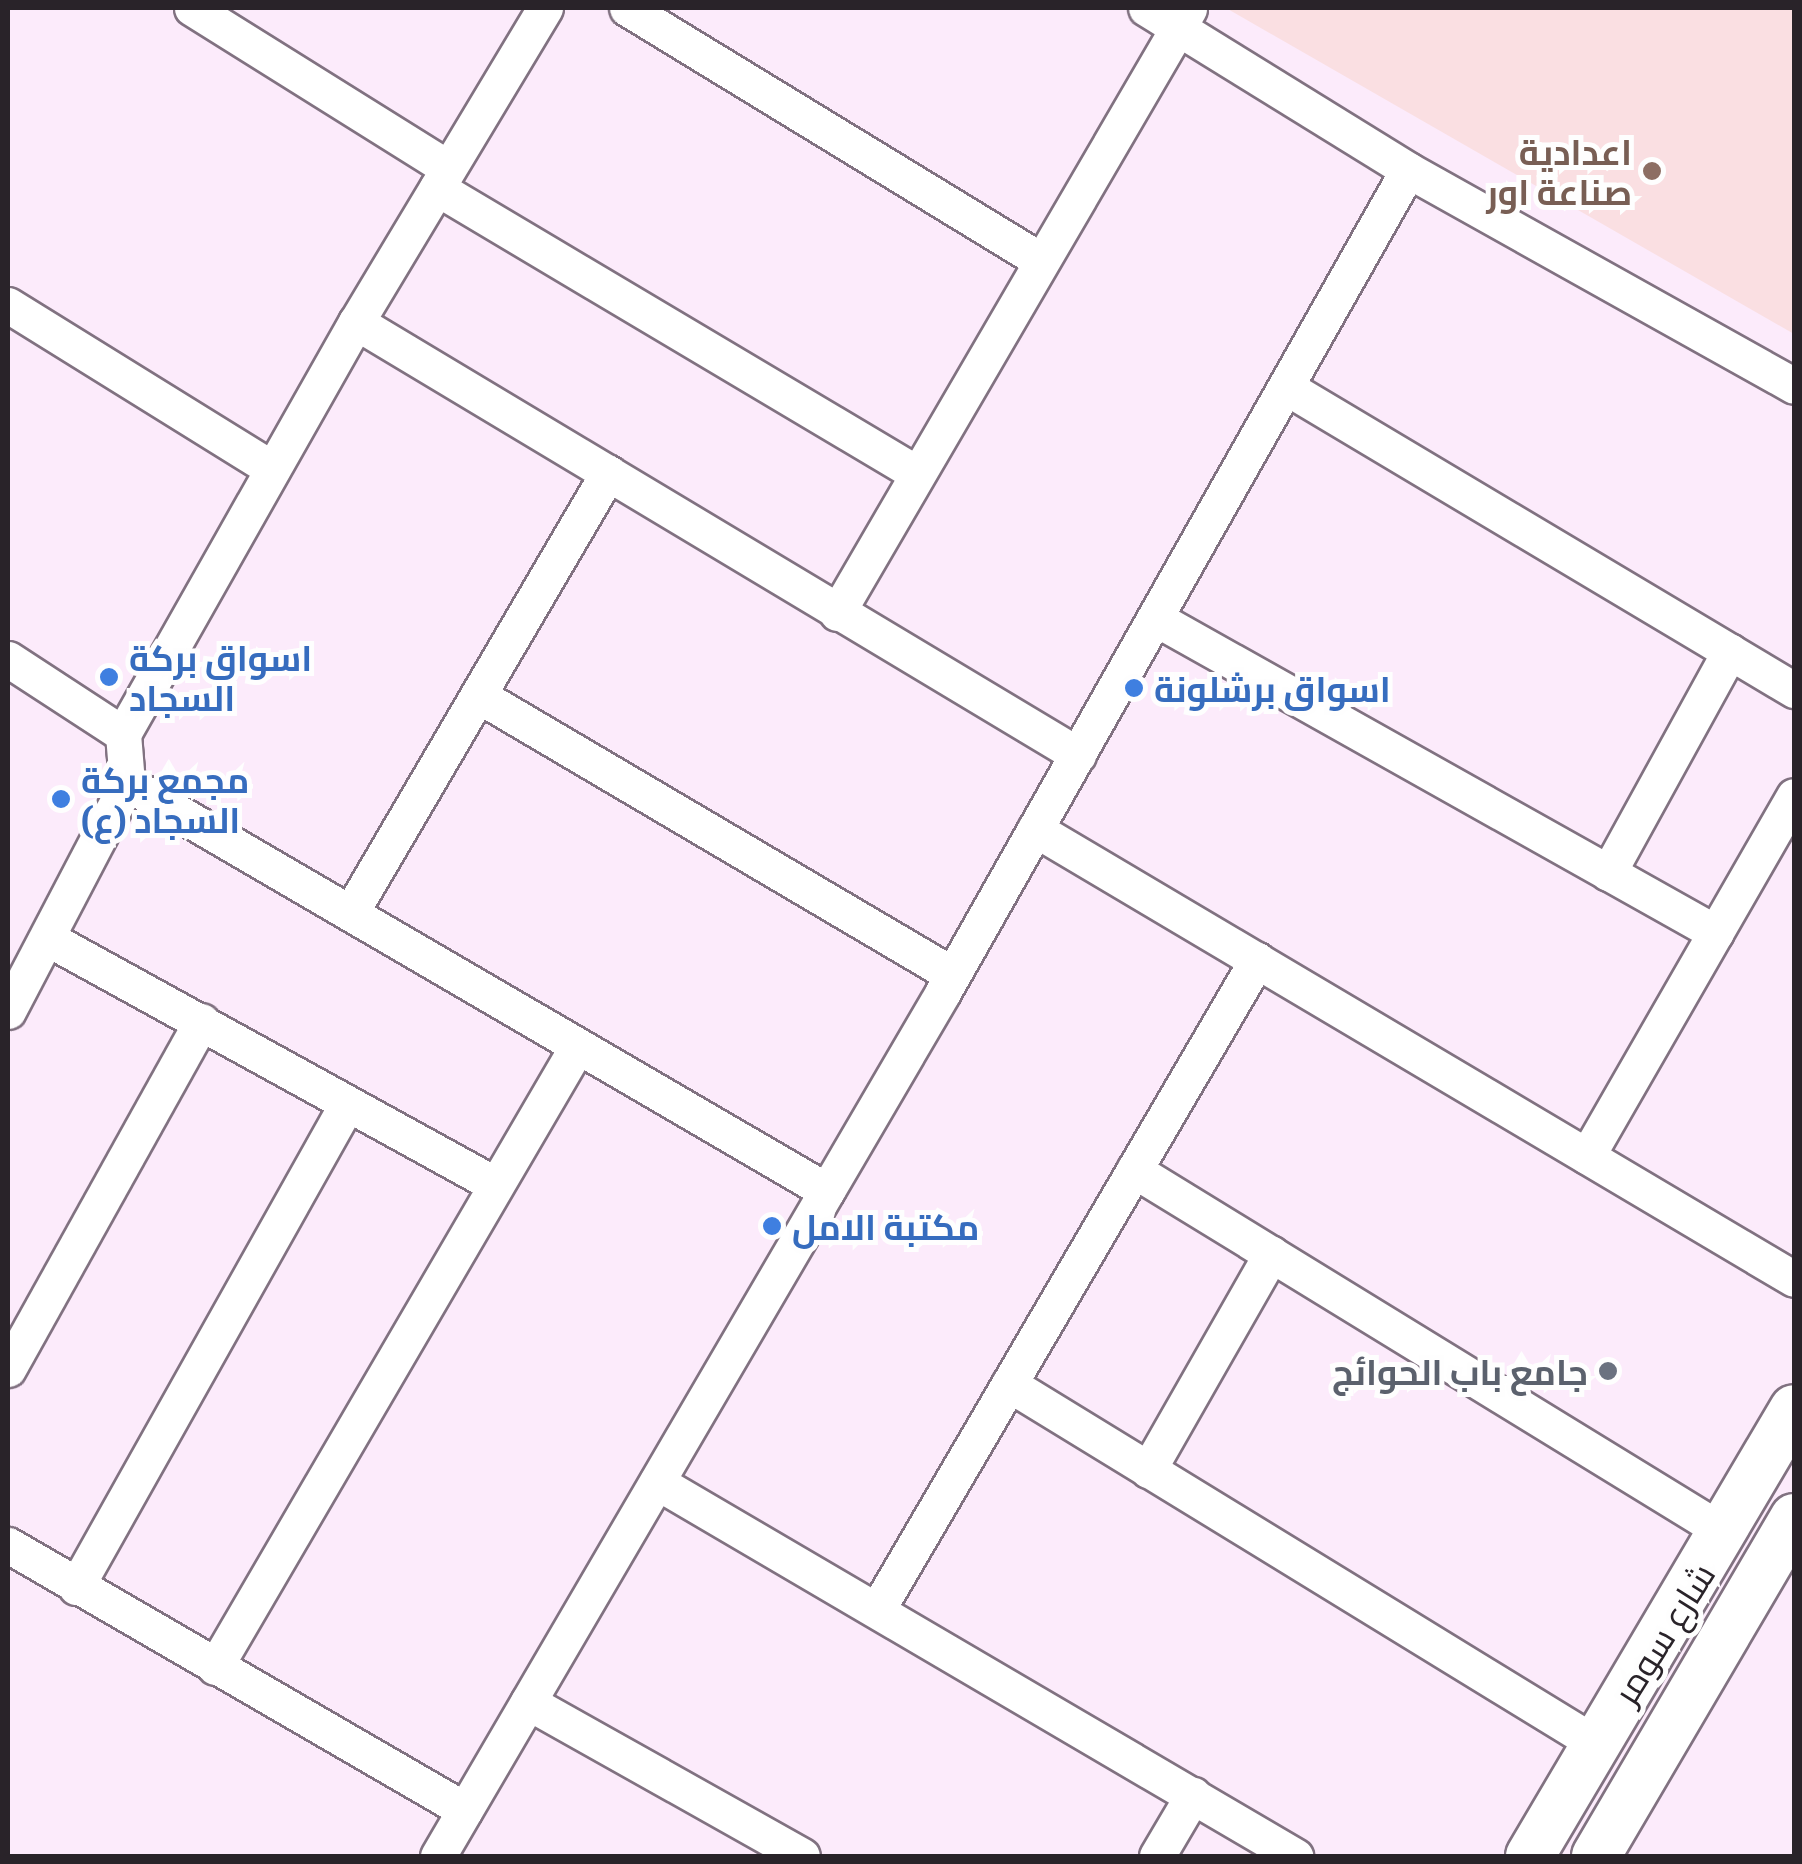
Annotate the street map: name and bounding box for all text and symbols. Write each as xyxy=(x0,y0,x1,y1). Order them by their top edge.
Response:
place label: اعدادية صناعة اور xyxy=(1486,130,1632,212)
marker: اعدادية صناعة اور xyxy=(1641,160,1663,182)
place label: اسواق بركة السجاد xyxy=(129,636,312,718)
marker: اسواق بركة السجاد xyxy=(98,666,120,688)
place label: اسواق برشلونة xyxy=(1154,667,1391,709)
marker: اسواق برشلونة xyxy=(1123,677,1145,699)
place label: مجمع بركة السجاد (ع) xyxy=(81,758,249,840)
marker: مجمع بركة السجاد (ع) xyxy=(50,788,72,810)
place label: مكتبة الامل xyxy=(792,1205,979,1247)
marker: مكتبة الامل xyxy=(761,1215,783,1237)
place label: جامع باب الحوائج xyxy=(1332,1350,1588,1392)
marker: جامع باب الحوائج xyxy=(1597,1360,1619,1382)
street label: شارع سومر xyxy=(1603,1555,1723,1711)

